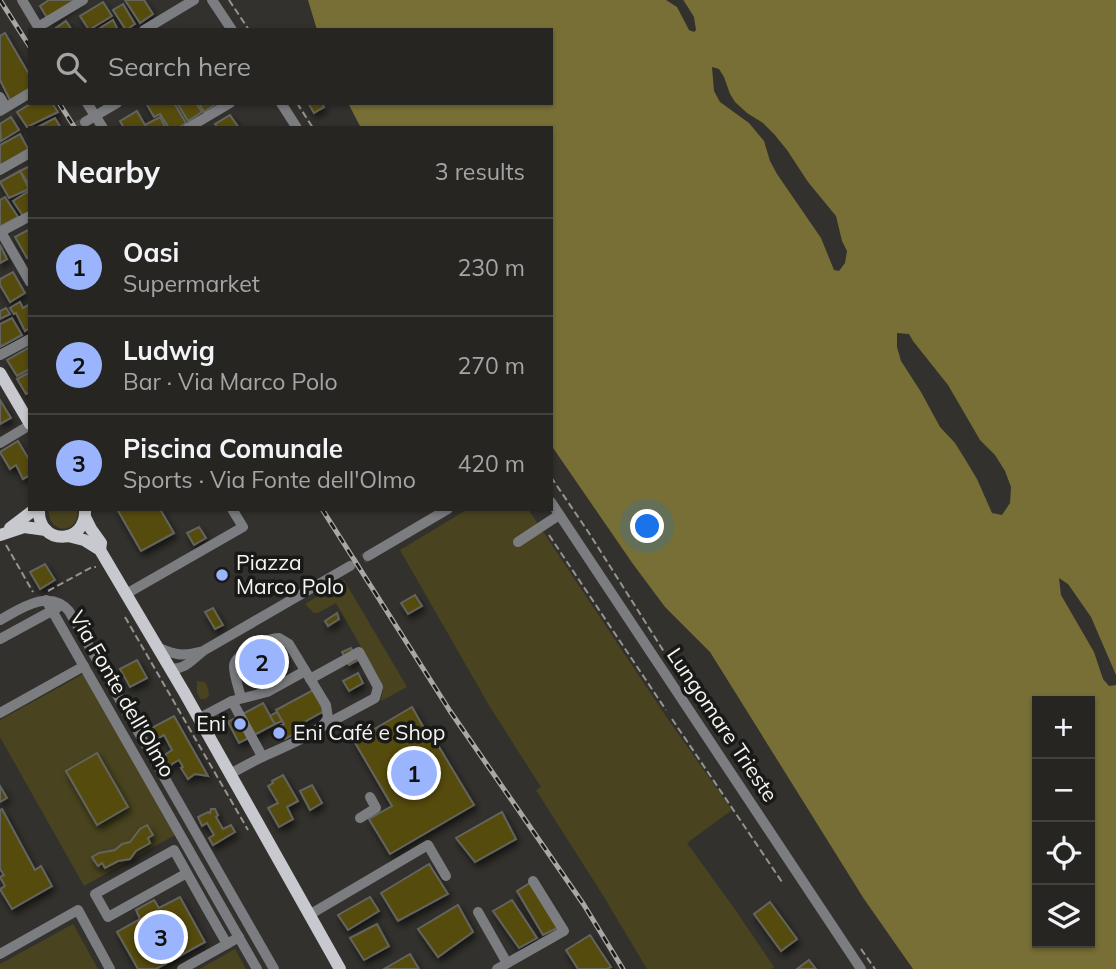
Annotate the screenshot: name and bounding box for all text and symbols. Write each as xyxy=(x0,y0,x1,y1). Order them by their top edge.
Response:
search box xyxy=(28,28,553,105)
icon: search xyxy=(52,48,90,86)
text: Search here xyxy=(108,50,251,83)
text: Nearby xyxy=(56,153,160,191)
text: 3 results xyxy=(435,157,525,186)
text: Oasi xyxy=(123,236,179,269)
text: 1 xyxy=(72,253,86,282)
text: 230 m xyxy=(457,253,525,282)
text: Supermarket xyxy=(123,269,260,298)
text: Ludwig xyxy=(123,334,215,367)
text: 2 xyxy=(72,351,86,380)
text: 270 m xyxy=(457,351,525,380)
text: Bar · Via Marco Polo xyxy=(123,367,338,396)
text: Piscina Comunale xyxy=(123,432,343,465)
text: 3 xyxy=(72,449,86,478)
text: 420 m xyxy=(457,449,525,478)
text: Sports · Via Fonte dell'Olmo xyxy=(123,465,416,494)
your location xyxy=(630,509,664,543)
place label: Piazza Marco Polo xyxy=(236,549,344,599)
marker: Piazza Marco Polo xyxy=(214,567,230,583)
street label: Via Fonte dell'Olmo xyxy=(65,606,181,781)
pin: 2 xyxy=(239,636,285,688)
street label: Lungomare Trieste xyxy=(662,643,784,806)
map controls xyxy=(1032,696,1095,948)
button: + xyxy=(1032,696,1095,759)
place label: Eni xyxy=(196,710,226,736)
marker: Eni xyxy=(232,716,248,732)
place label: Eni Café e Shop xyxy=(293,719,445,745)
marker: Eni Café e Shop xyxy=(271,725,287,741)
pin: 1 xyxy=(391,747,437,799)
button: − xyxy=(1032,759,1095,822)
button: locate xyxy=(1032,822,1095,885)
button: layers xyxy=(1032,885,1095,948)
pin: 3 xyxy=(138,911,184,963)

